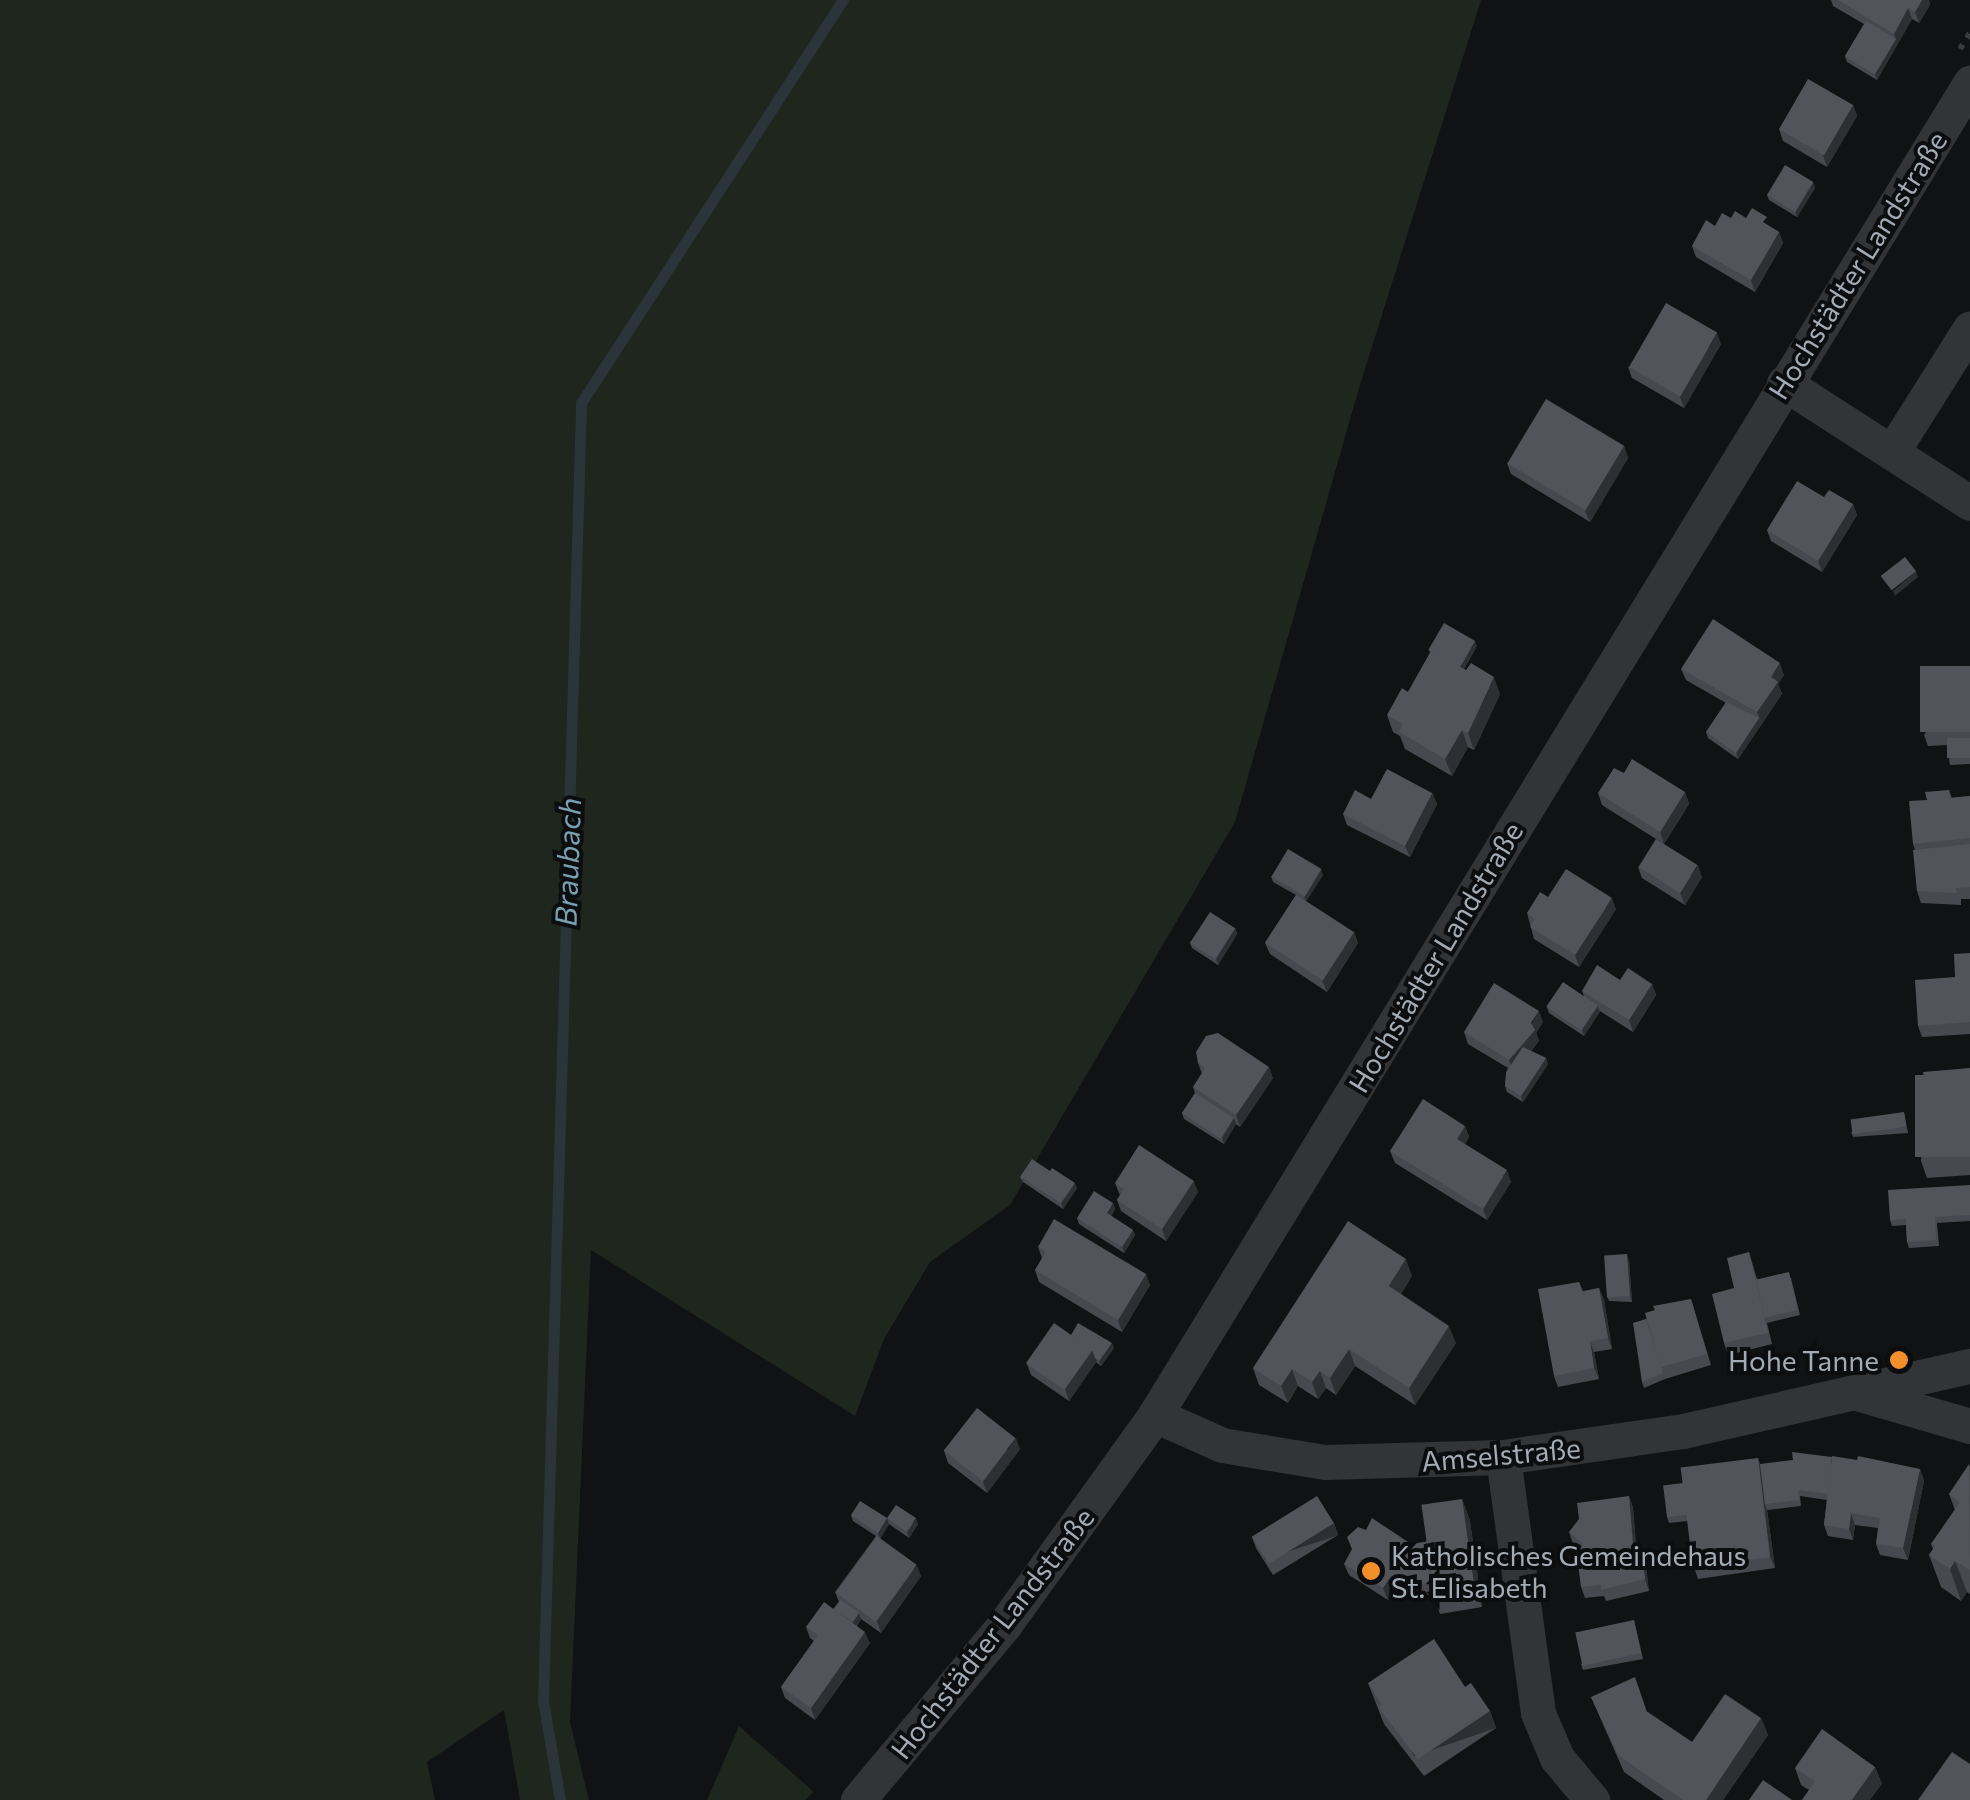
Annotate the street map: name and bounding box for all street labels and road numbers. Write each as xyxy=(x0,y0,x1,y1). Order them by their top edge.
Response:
street label: Hochstädter Landstraße xyxy=(1761,125,1953,405)
street label: Hochstädter Landstraße xyxy=(1341,816,1529,1098)
street label: Amselstraße xyxy=(1420,1430,1582,1478)
street label: Hochstädter Landstraße xyxy=(884,1501,1100,1765)

